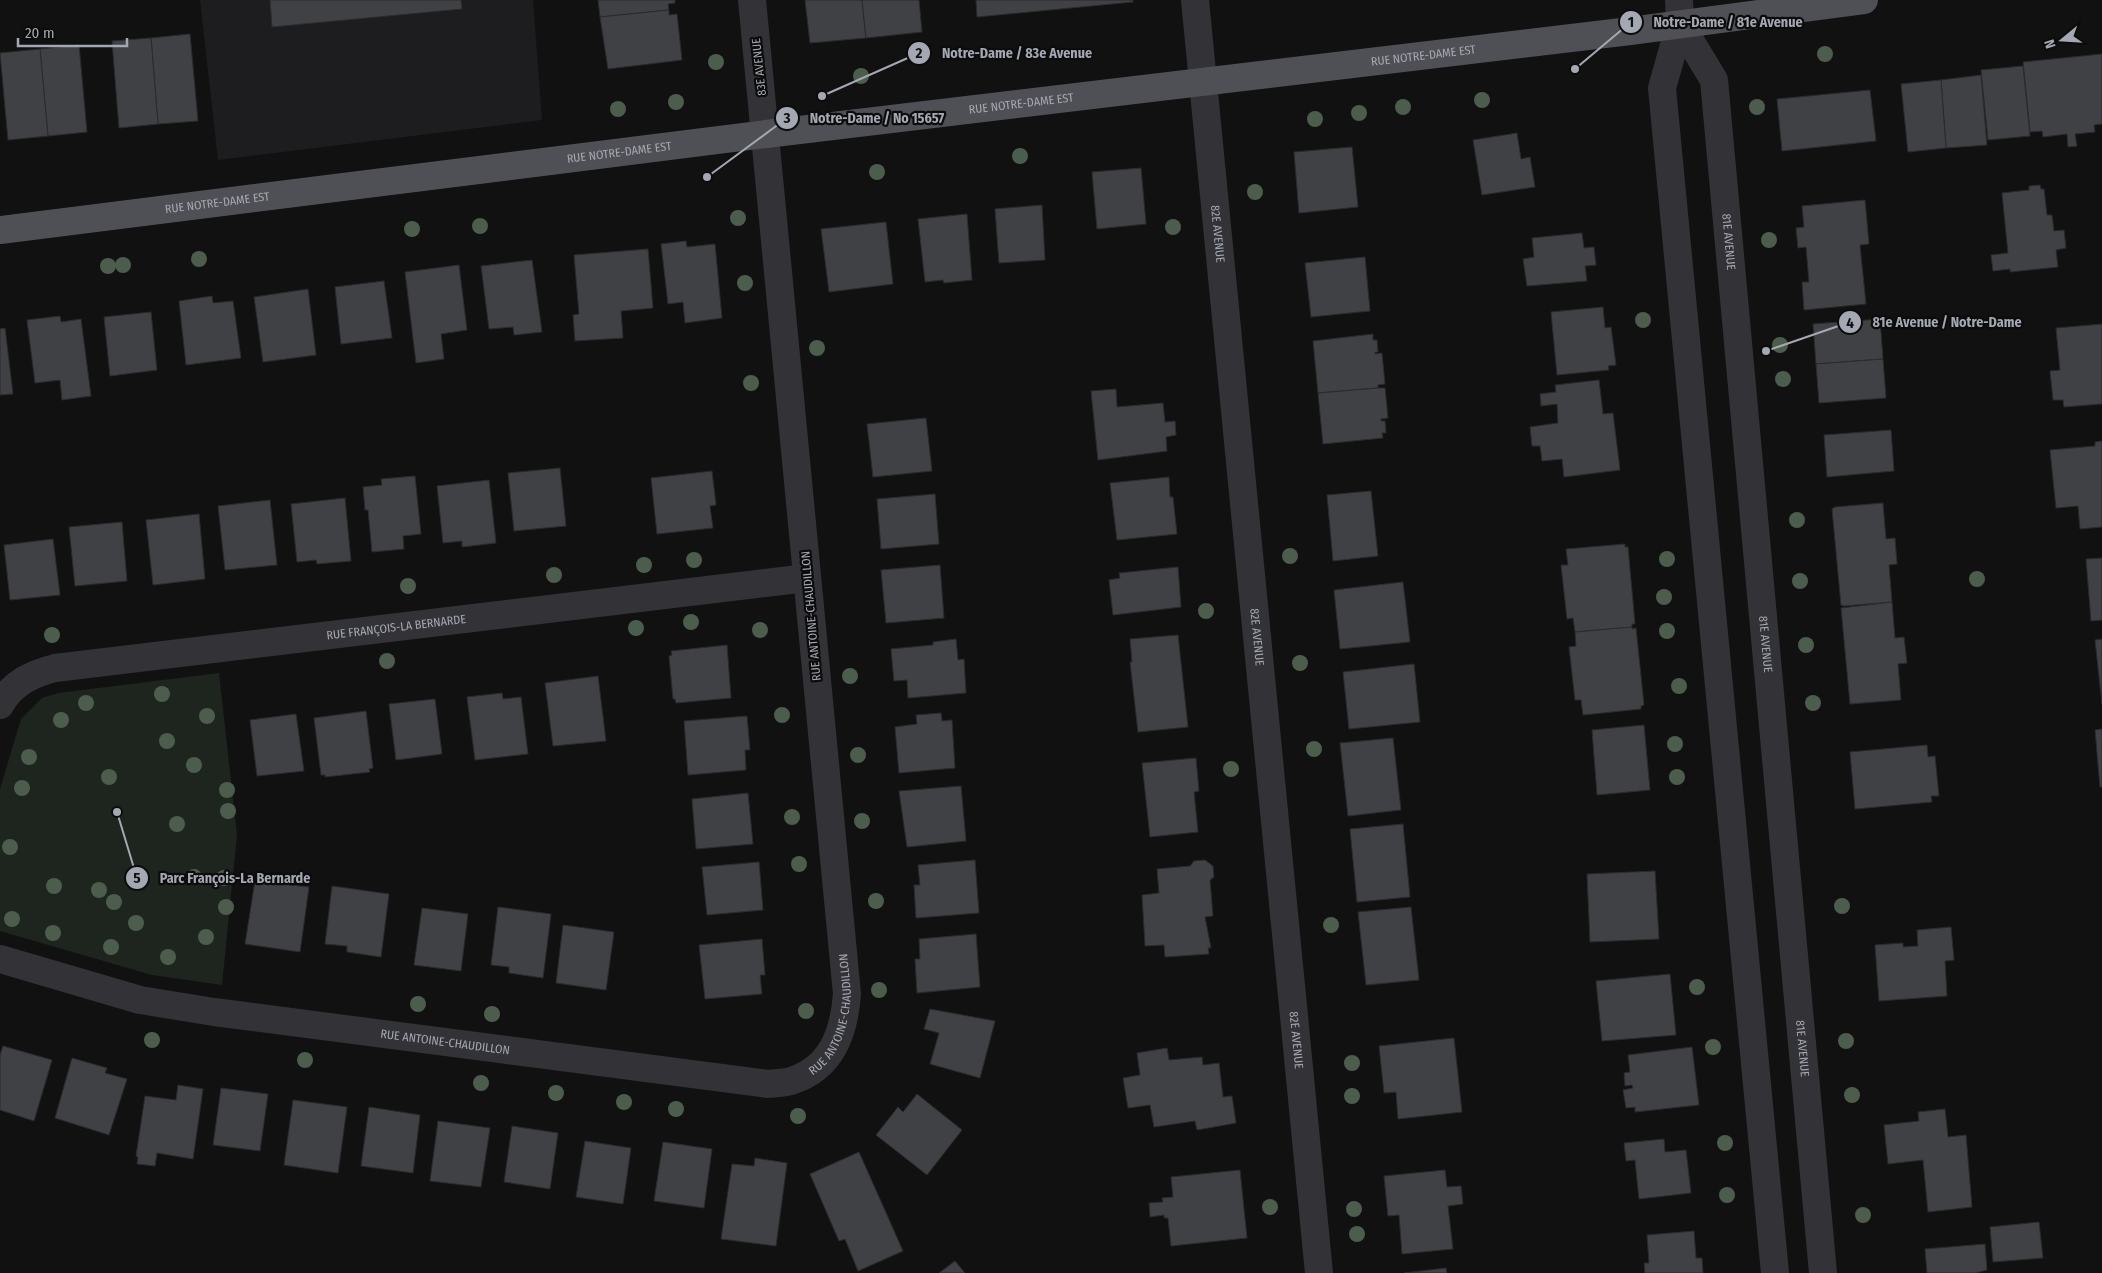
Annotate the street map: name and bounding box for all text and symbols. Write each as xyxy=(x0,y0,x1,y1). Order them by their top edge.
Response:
callout: Notre-Dame / 81e Avenue xyxy=(1619,7,1813,36)
text: 1 xyxy=(1628,13,1634,31)
text: Notre-Dame / 81e Avenue xyxy=(1653,14,1803,31)
scale bar xyxy=(18,15,126,47)
north arrow xyxy=(2037,15,2087,65)
text: 20 m xyxy=(25,24,55,42)
street label: 83E AVENUE xyxy=(749,37,769,96)
text: N xyxy=(2041,37,2059,50)
callout: Notre-Dame / 83e Avenue xyxy=(907,38,1102,67)
street label: RUE NOTRE-DAME EST xyxy=(1370,42,1477,69)
text: 2 xyxy=(915,44,923,62)
text: Notre-Dame / 83e Avenue xyxy=(942,45,1092,62)
street label: RUE NOTRE-DAME EST xyxy=(968,90,1075,117)
callout: Notre-Dame / No 15657 xyxy=(775,104,954,133)
text: 3 xyxy=(782,109,791,127)
text: Notre-Dame / No 15657 xyxy=(810,110,944,127)
street label: RUE NOTRE-DAME EST xyxy=(566,139,673,166)
street label: RUE NOTRE-DAME EST xyxy=(164,189,271,216)
street label: 82E AVENUE xyxy=(1208,205,1228,264)
street label: 81E AVENUE xyxy=(1719,213,1738,271)
callout: 81e Avenue / Notre-Dame xyxy=(1838,308,2032,337)
text: 4 xyxy=(1846,314,1854,332)
text: 81e Avenue / Notre-Dame xyxy=(1872,314,2022,331)
street label: RUE ANTOINE-CHAUDILLON xyxy=(798,551,824,681)
street label: 82E AVENUE xyxy=(1247,608,1267,667)
street label: RUE FRANÇOIS-LA BERNARDE xyxy=(326,612,467,642)
street label: 81E AVENUE xyxy=(1756,615,1775,673)
callout: Parc François-La Bernarde xyxy=(125,863,320,892)
text: 5 xyxy=(133,869,141,887)
text: Parc François-La Bernarde xyxy=(160,870,310,888)
street label: RUE ANTOINE-CHAUDILLON xyxy=(806,953,854,1078)
street label: 82E AVENUE xyxy=(1287,1011,1306,1070)
street label: 81E AVENUE xyxy=(1793,1020,1812,1078)
street label: RUE ANTOINE-CHAUDILLON xyxy=(380,1027,511,1057)

